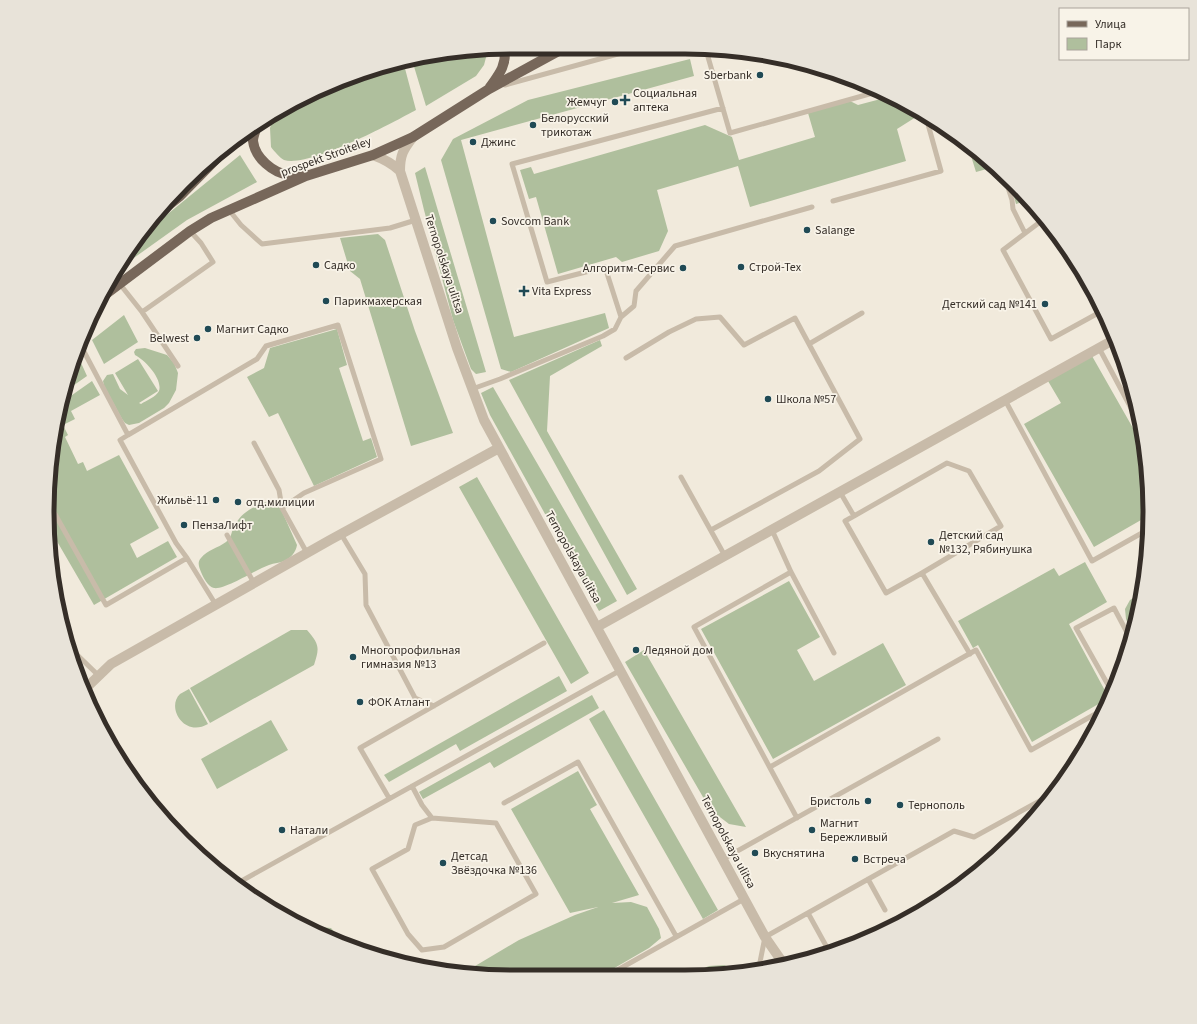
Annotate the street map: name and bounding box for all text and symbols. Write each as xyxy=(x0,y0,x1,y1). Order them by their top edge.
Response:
legend xyxy=(1059,8,1189,60)
text: Улица xyxy=(1095,16,1126,33)
text: Парк xyxy=(1095,36,1121,53)
place label: Sberbank xyxy=(704,67,752,84)
marker: Sberbank xyxy=(755,70,765,80)
place label: Социальная аптека xyxy=(633,85,697,116)
place label: Жемчуг xyxy=(567,94,607,111)
marker: Социальная аптека xyxy=(620,95,630,105)
marker: Жемчуг xyxy=(610,97,620,107)
place label: Белорусский трикотаж xyxy=(541,110,609,141)
marker: Белорусский трикотаж xyxy=(528,120,538,130)
street label: prospekt Stroiteley xyxy=(278,133,374,181)
place label: Джинс xyxy=(481,134,516,151)
marker: Джинс xyxy=(468,137,478,147)
street label: Ternopolskaya ulitsa xyxy=(420,212,468,316)
place label: Sovcom Bank xyxy=(501,213,569,230)
marker: Sovcom Bank xyxy=(488,216,498,226)
place label: Salange xyxy=(815,222,855,239)
marker: Salange xyxy=(802,225,812,235)
place label: Садко xyxy=(324,257,356,274)
place label: Строй-Тех xyxy=(749,259,802,276)
marker: Садко xyxy=(311,260,321,270)
place label: Алгоритм-Сервис xyxy=(583,260,676,277)
marker: Строй-Тех xyxy=(736,262,746,272)
marker: Алгоритм-Сервис xyxy=(678,263,688,273)
place label: Vita Express xyxy=(532,283,591,300)
marker: Vita Express xyxy=(519,286,529,296)
place label: Парикмахерская xyxy=(334,293,422,310)
marker: Парикмахерская xyxy=(321,296,331,306)
place label: Детский сад №141 xyxy=(942,296,1037,313)
marker: Детский сад №141 xyxy=(1040,299,1050,309)
place label: Магнит Садко xyxy=(216,321,289,338)
marker: Магнит Садко xyxy=(203,324,213,334)
place label: Belwest xyxy=(150,330,189,347)
marker: Belwest xyxy=(192,333,202,343)
place label: Школа №57 xyxy=(776,391,836,408)
marker: Школа №57 xyxy=(763,394,773,404)
place label: Жильё-11 xyxy=(157,492,208,509)
place label: отд.милиции xyxy=(246,494,315,511)
marker: Жильё-11 xyxy=(211,495,221,505)
marker: отд.милиции xyxy=(233,497,243,507)
street label: Ternopolskaya ulitsa xyxy=(541,508,605,606)
place label: ПензаЛифт xyxy=(192,517,253,534)
marker: ПензаЛифт xyxy=(179,520,189,530)
place label: Детский сад №132, Рябинушка xyxy=(939,527,1032,558)
marker: Детский сад №132, Рябинушка xyxy=(926,537,936,547)
place label: Многопрофильная гимназия №13 xyxy=(361,642,461,673)
place label: Ледяной дом xyxy=(644,642,713,659)
marker: Ледяной дом xyxy=(631,645,641,655)
marker: Многопрофильная гимназия №13 xyxy=(348,652,358,662)
place label: ФОК Атлант xyxy=(368,694,431,711)
marker: ФОК Атлант xyxy=(355,697,365,707)
street label: Ternopolskaya ulitsa xyxy=(696,792,760,892)
place label: Бристоль xyxy=(810,793,860,810)
marker: Бристоль xyxy=(863,796,873,806)
place label: Тернополь xyxy=(908,797,965,814)
marker: Тернополь xyxy=(895,800,905,810)
place label: Магнит Бережливый xyxy=(820,815,888,846)
place label: Натали xyxy=(290,822,328,839)
marker: Натали xyxy=(277,825,287,835)
marker: Магнит Бережливый xyxy=(807,825,817,835)
place label: Вкуснятина xyxy=(763,845,825,862)
place label: Детсад Звёздочка №136 xyxy=(451,848,537,879)
marker: Вкуснятина xyxy=(750,848,760,858)
place label: Встреча xyxy=(863,851,906,868)
marker: Встреча xyxy=(850,854,860,864)
marker: Детсад Звёздочка №136 xyxy=(438,858,448,868)

